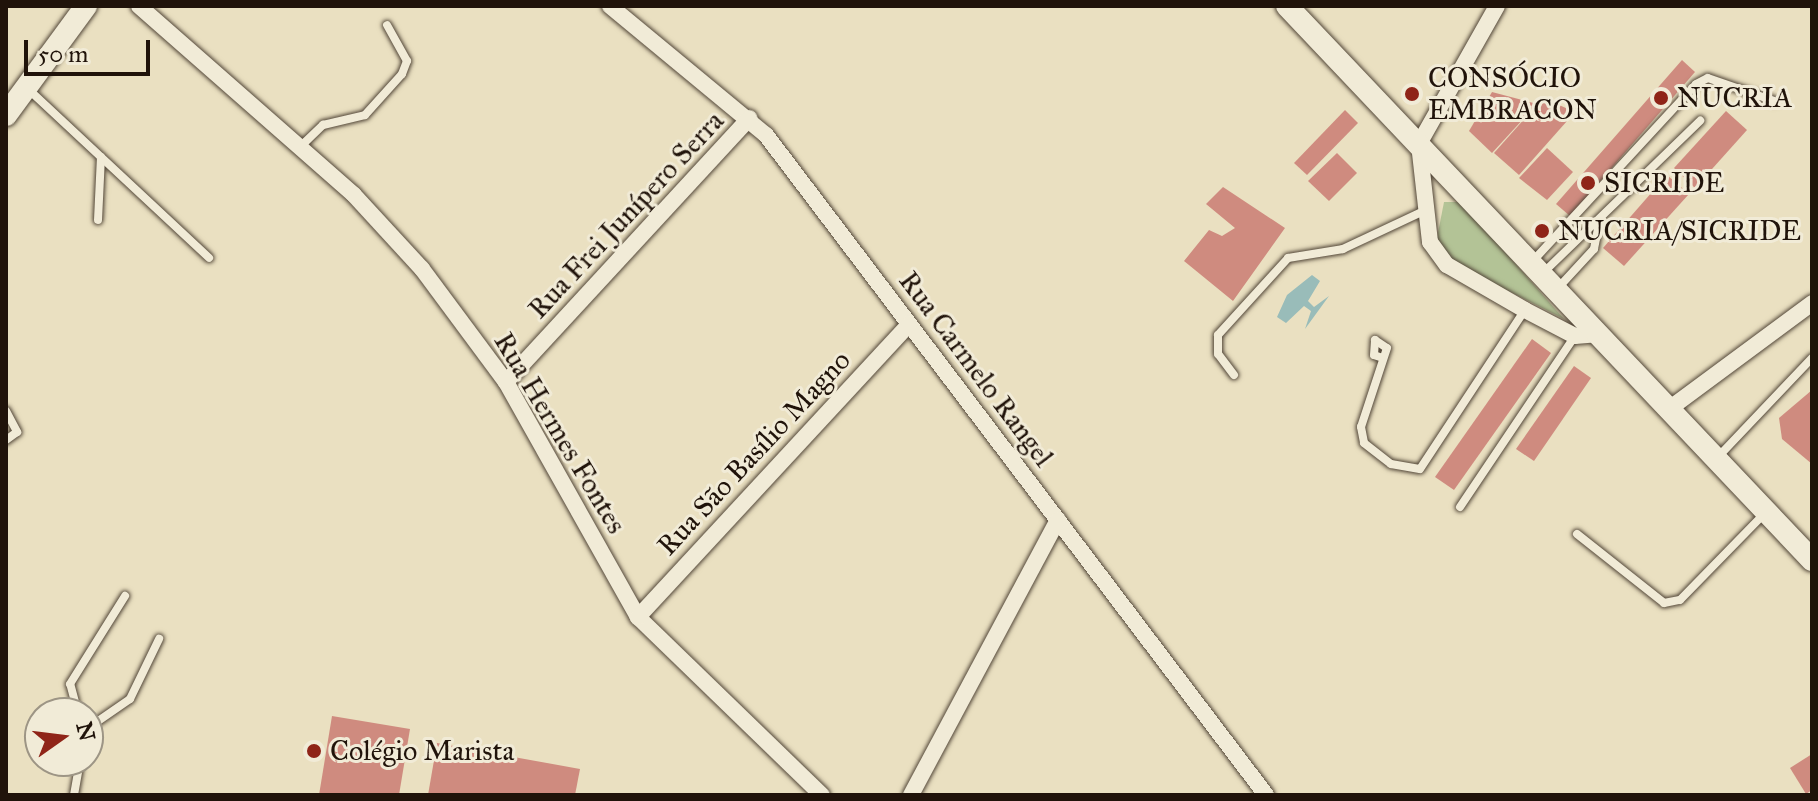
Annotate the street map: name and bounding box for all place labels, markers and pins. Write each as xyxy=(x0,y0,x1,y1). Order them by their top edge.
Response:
place label: CONSÓCIO EMBRACON xyxy=(1428,61,1597,127)
place label: NUCRIA xyxy=(1677,81,1792,115)
marker: CONSÓCIO EMBRACON xyxy=(1403,85,1421,103)
marker: NUCRIA xyxy=(1652,89,1670,107)
place label: SICRIDE xyxy=(1604,166,1724,200)
marker: SICRIDE xyxy=(1579,174,1597,192)
place label: NUCRIA/SICRIDE xyxy=(1558,214,1801,248)
marker: NUCRIA/SICRIDE xyxy=(1533,222,1551,240)
place label: Colégio Marista xyxy=(330,734,514,768)
marker: Colégio Marista xyxy=(305,742,323,760)

